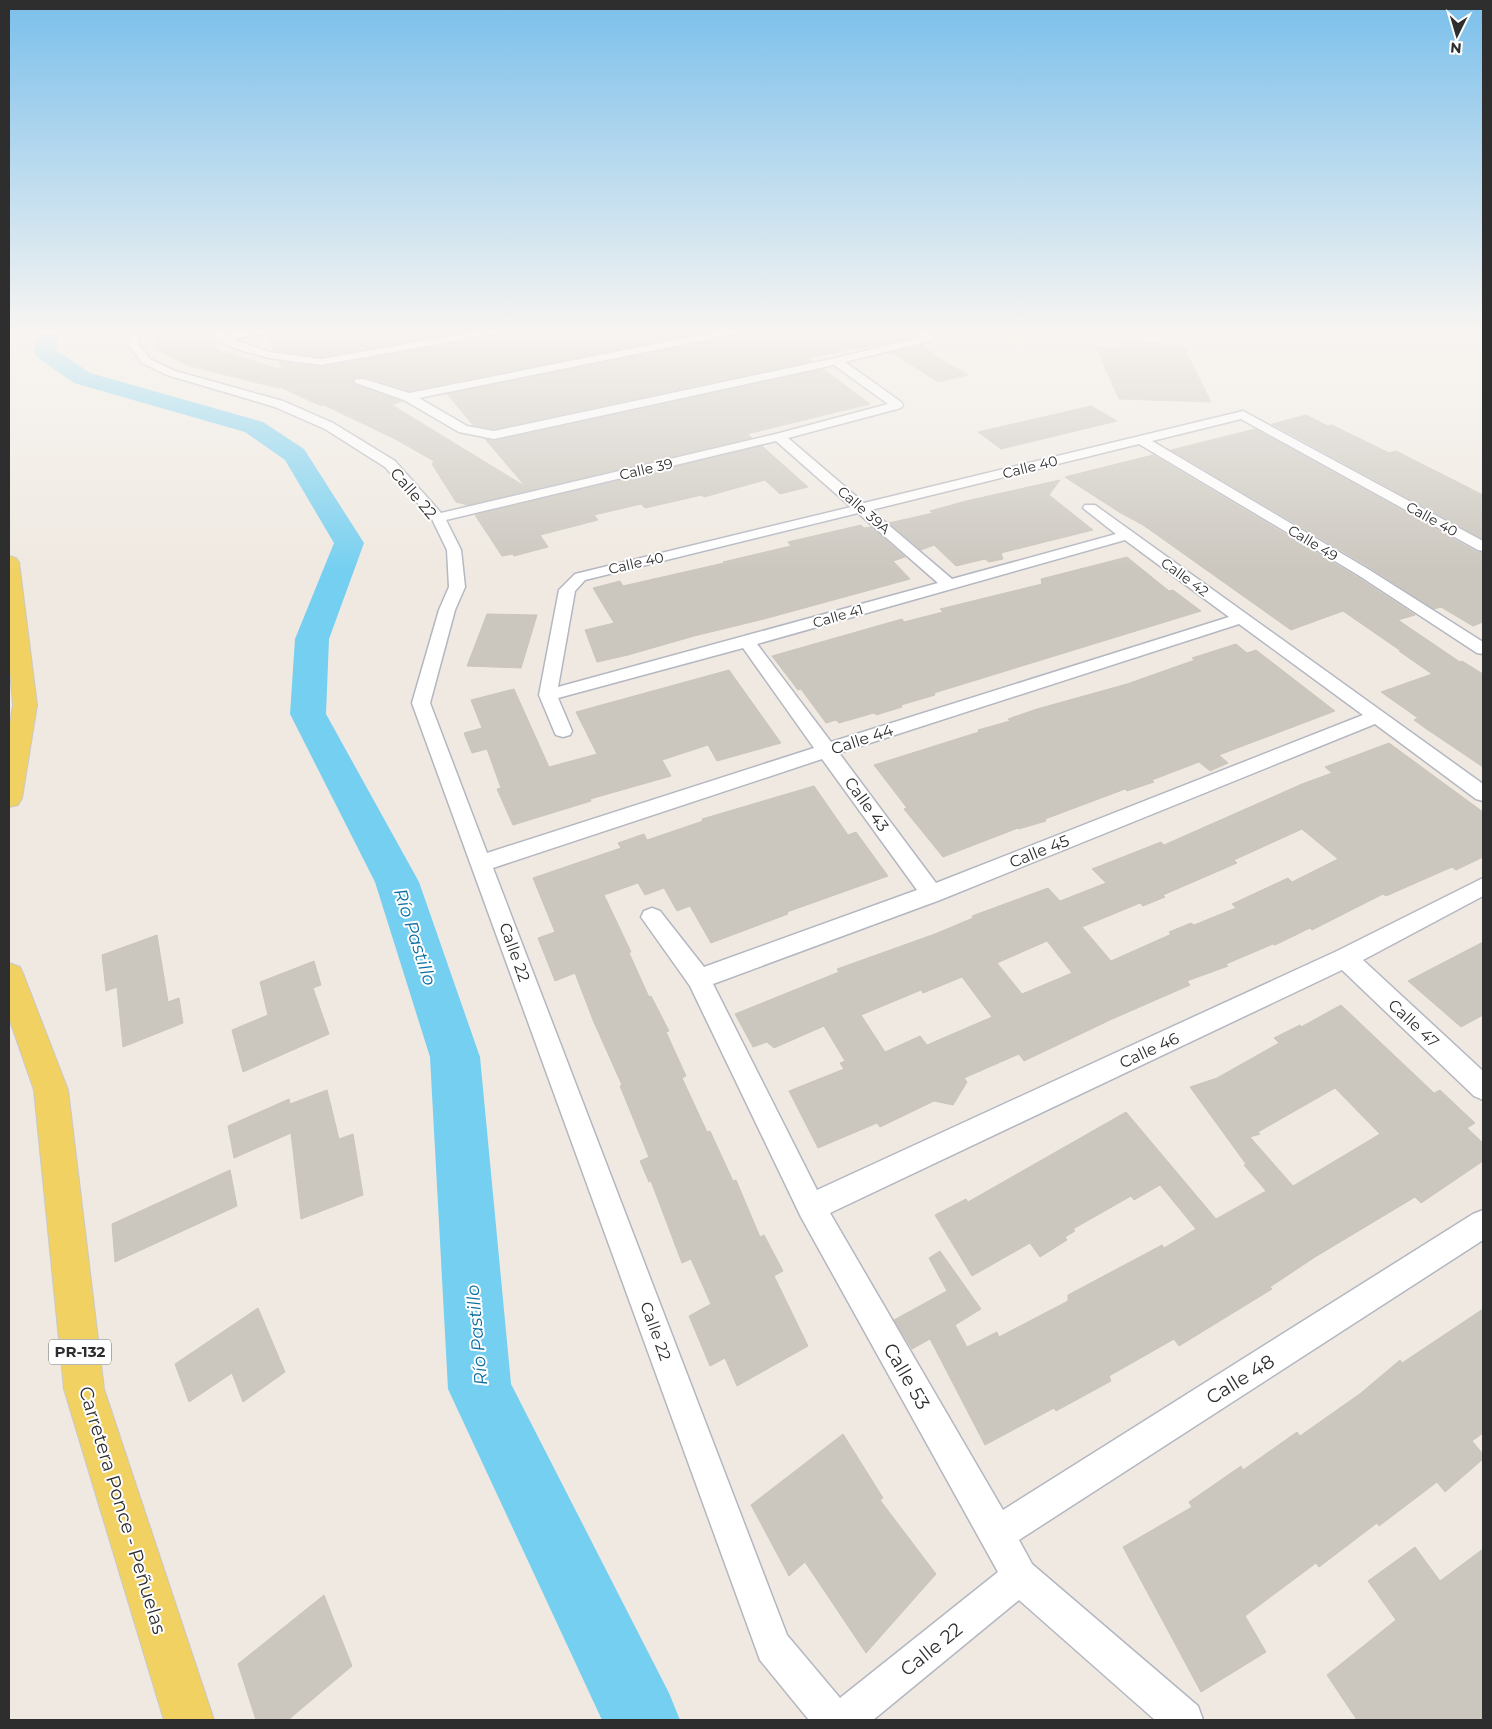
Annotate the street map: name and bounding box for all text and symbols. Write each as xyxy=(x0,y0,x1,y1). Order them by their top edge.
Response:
north arrow xyxy=(1432,10,1482,60)
text: N xyxy=(1449,38,1462,57)
street label: Calle 40 xyxy=(1001,451,1059,483)
street label: Calle 39 xyxy=(618,454,674,484)
street label: Calle 22 xyxy=(386,464,441,523)
street label: Calle 39A xyxy=(834,482,895,538)
street label: Calle 40 xyxy=(1403,497,1461,541)
street label: Calle 49 xyxy=(1285,521,1341,565)
street label: Calle 40 xyxy=(607,548,665,578)
street label: Calle 42 xyxy=(1157,554,1213,600)
street label: Calle 41 xyxy=(811,600,865,632)
street label: Calle 44 xyxy=(829,720,896,758)
street label: Calle 43 xyxy=(841,773,893,835)
street label: Calle 45 xyxy=(1007,831,1072,872)
water label: Río Pastillo xyxy=(389,886,441,988)
street label: Calle 22 xyxy=(495,920,534,984)
street label: Calle 47 xyxy=(1384,995,1443,1052)
street label: Calle 46 xyxy=(1116,1028,1182,1072)
water label: Río Pastillo xyxy=(462,1284,492,1386)
street label: Calle 22 xyxy=(636,1299,675,1363)
street label: Calle 53 xyxy=(878,1339,935,1413)
road number: PR-132 xyxy=(49,1340,111,1364)
street label: Calle 48 xyxy=(1202,1350,1279,1409)
street label: Carretera Ponce - Peñuelas xyxy=(74,1384,171,1637)
street label: Calle 22 xyxy=(896,1617,967,1681)

